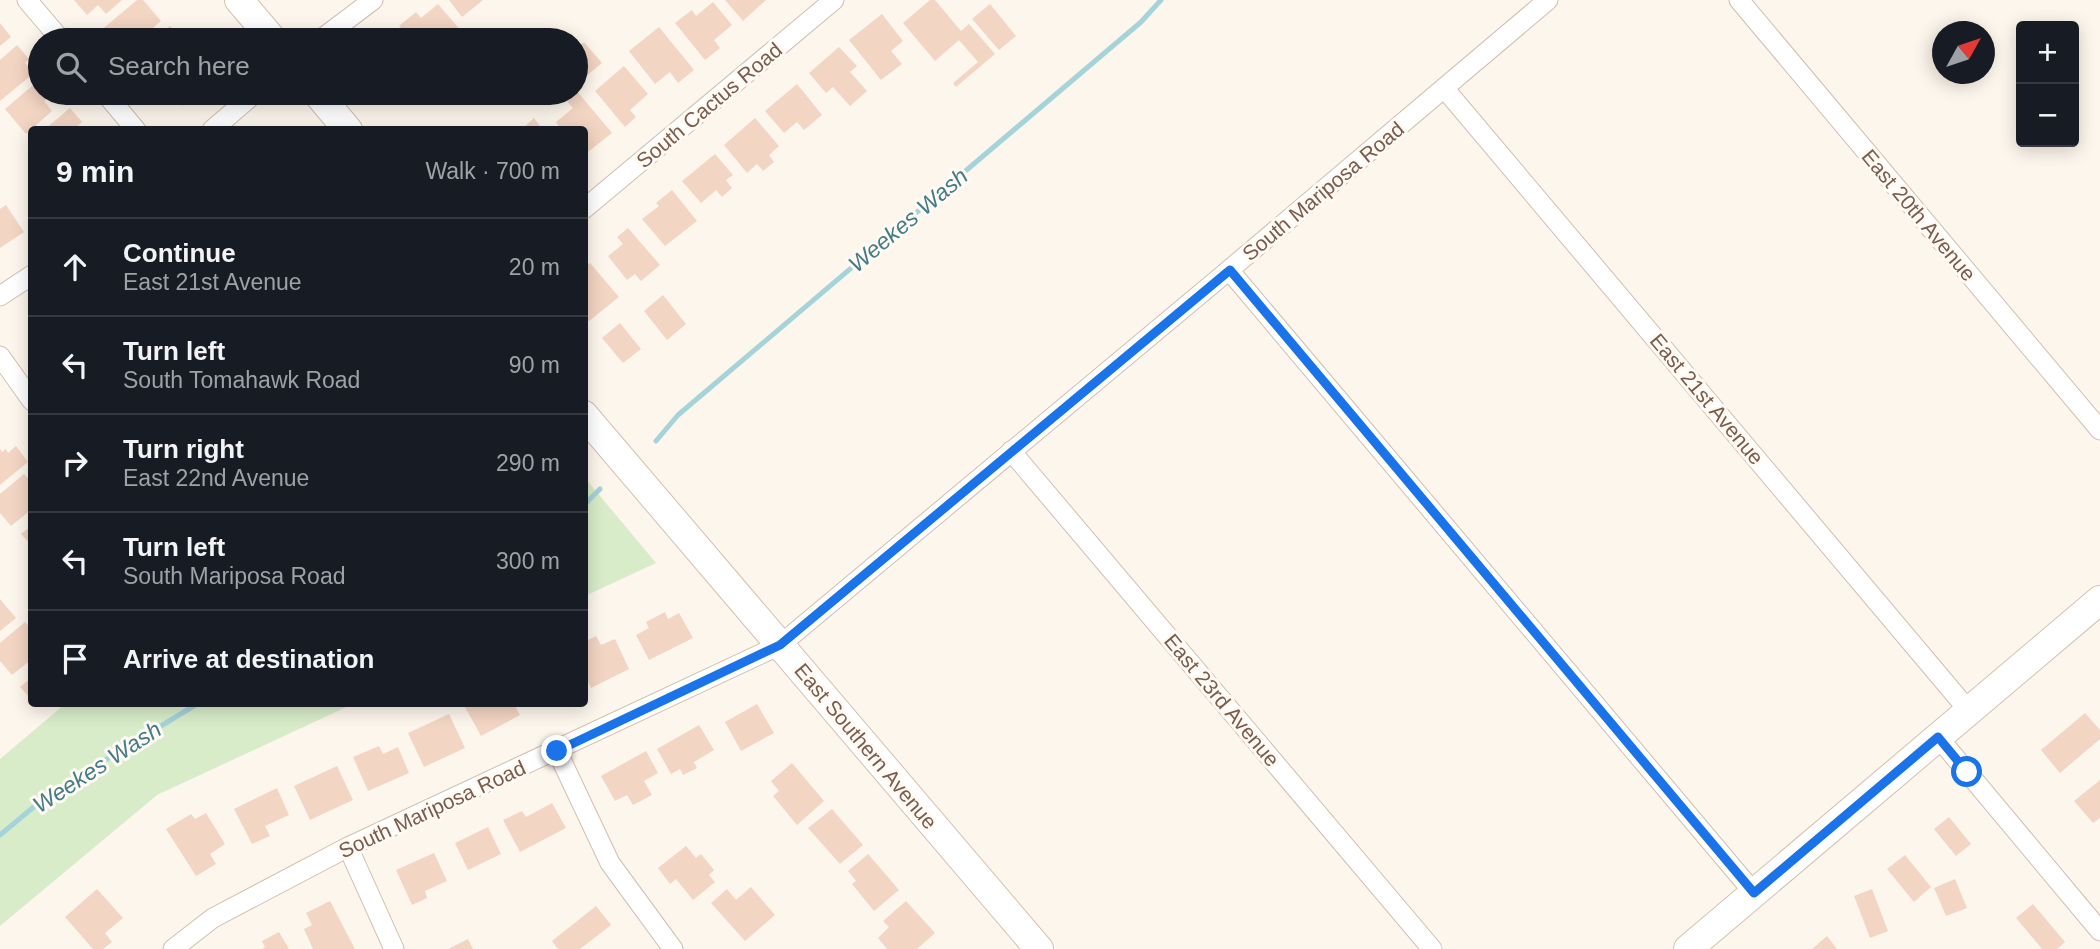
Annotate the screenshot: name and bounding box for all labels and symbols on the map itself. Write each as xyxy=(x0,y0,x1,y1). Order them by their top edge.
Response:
north arrow xyxy=(1932,21,1995,84)
street label: South Cactus Road xyxy=(632,38,786,172)
street label: South Mariposa Road xyxy=(1238,117,1408,265)
street label: East 20th Avenue xyxy=(1857,145,1981,285)
water label: Weekes Wash xyxy=(843,163,973,277)
street label: East 21st Avenue xyxy=(1646,329,1768,469)
street label: East 23rd Avenue xyxy=(1160,629,1284,771)
street label: East Southern Avenue xyxy=(790,659,942,833)
water label: Weekes Wash xyxy=(28,716,166,818)
route end xyxy=(541,735,572,766)
street label: South Mariposa Road xyxy=(335,756,529,862)
route start xyxy=(1951,756,1982,787)

